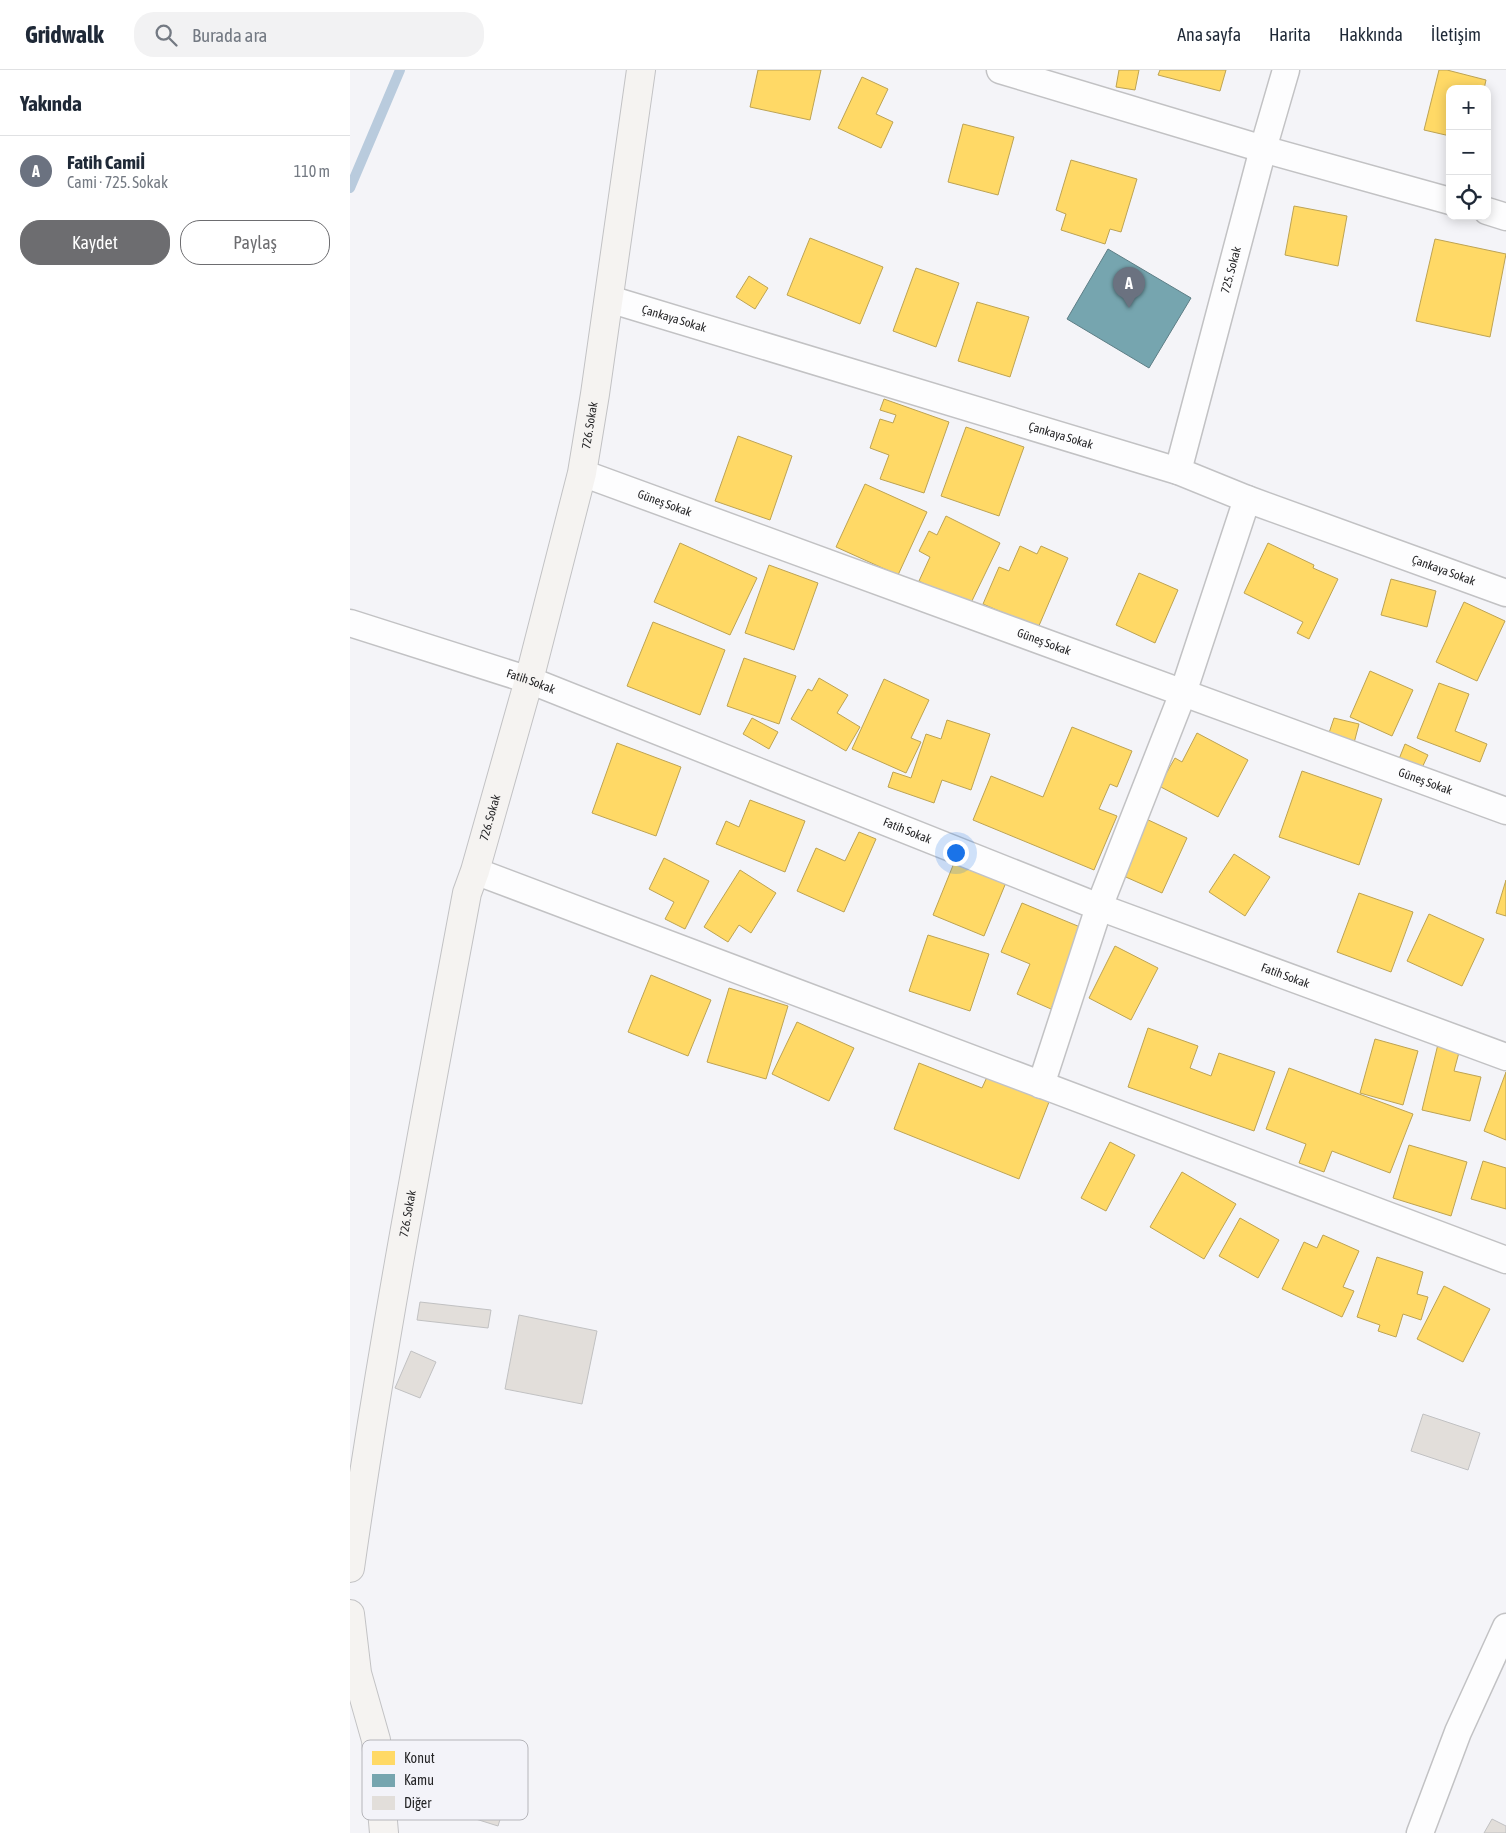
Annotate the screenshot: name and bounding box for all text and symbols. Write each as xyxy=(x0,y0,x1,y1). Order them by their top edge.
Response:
search box xyxy=(134,12,484,57)
text: Gridwalk xyxy=(25,21,104,48)
icon: search xyxy=(152,21,180,49)
text: Burada ara xyxy=(192,24,267,46)
text: Ana sayfa xyxy=(1177,24,1241,45)
text: Harita xyxy=(1269,24,1311,45)
text: Hakkında xyxy=(1339,24,1403,45)
text: İletişim xyxy=(1431,24,1481,45)
map controls xyxy=(1446,85,1491,220)
button: + xyxy=(1446,85,1491,130)
text: Yakında xyxy=(20,91,82,115)
button: − xyxy=(1446,130,1491,175)
text: Fatih Camiİ xyxy=(67,151,145,173)
text: A xyxy=(32,162,40,180)
text: 110 m xyxy=(294,162,330,180)
text: Cami · 725. Sokak xyxy=(67,173,168,191)
button: locate xyxy=(1446,175,1491,220)
button: Kaydet xyxy=(20,220,170,265)
button: Paylaş xyxy=(180,220,330,265)
street label: 725. Sokak xyxy=(1218,244,1244,295)
pin: A xyxy=(1113,267,1145,308)
street label: Çankaya Sokak xyxy=(640,302,709,335)
street label: 726. Sokak xyxy=(579,400,601,450)
street label: Çankaya Sokak xyxy=(1027,419,1095,452)
street label: Güneş Sokak xyxy=(636,487,694,520)
street label: Çankaya Sokak xyxy=(1410,552,1478,589)
street label: Güneş Sokak xyxy=(1015,626,1074,658)
street label: Fatih Sokak xyxy=(505,666,558,697)
street label: Güneş Sokak xyxy=(1397,765,1455,798)
street label: 726. Sokak xyxy=(477,792,503,842)
street label: Fatih Sokak xyxy=(881,815,934,847)
your location xyxy=(943,840,969,866)
street label: Fatih Sokak xyxy=(1259,960,1312,991)
street label: 726. Sokak xyxy=(397,1188,419,1238)
legend xyxy=(362,1740,528,1820)
text: Konut xyxy=(404,1750,435,1766)
text: Kamu xyxy=(404,1772,434,1788)
text: Diğer xyxy=(404,1795,432,1811)

